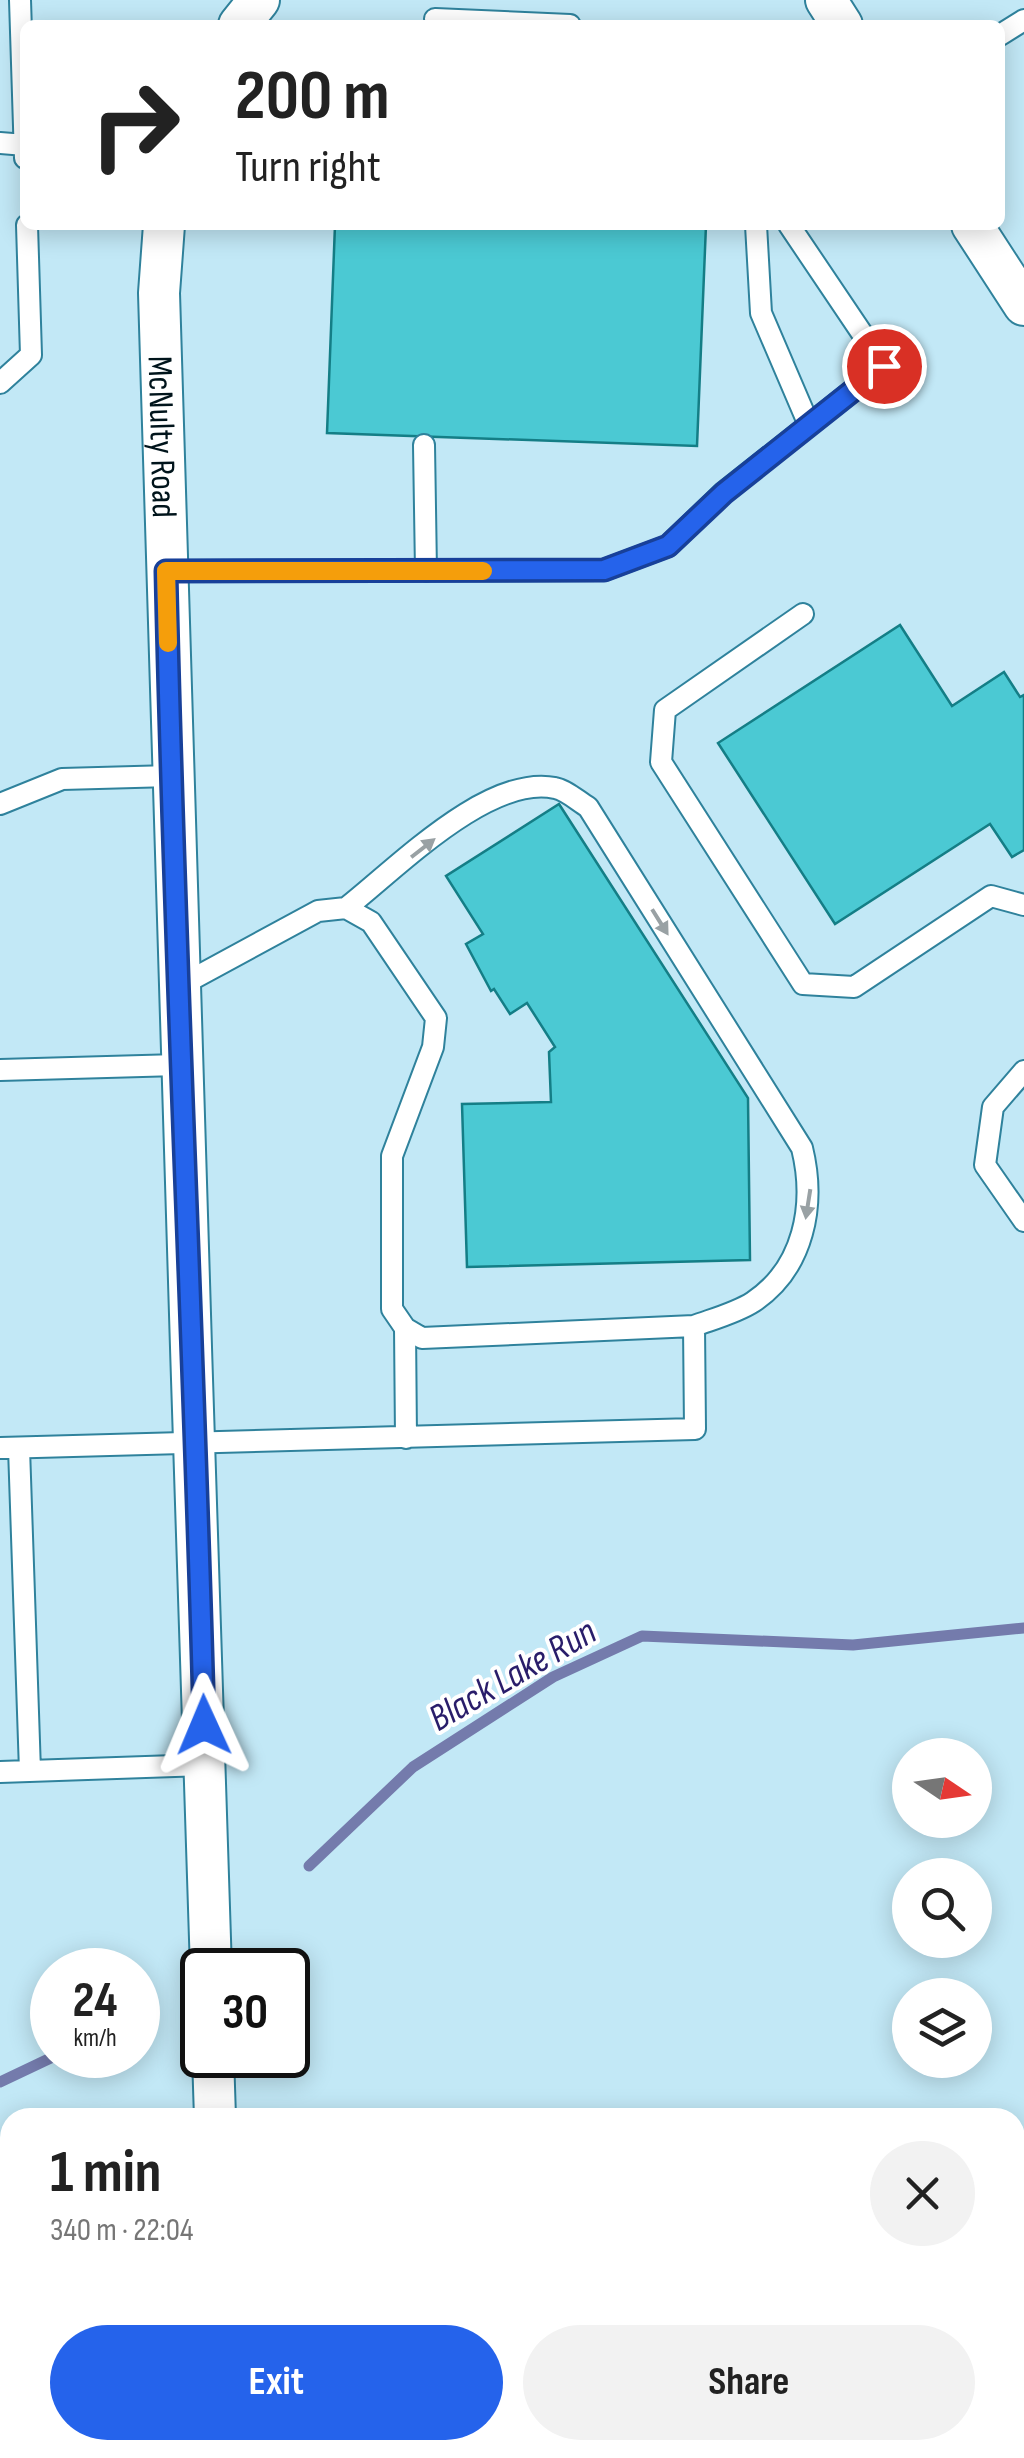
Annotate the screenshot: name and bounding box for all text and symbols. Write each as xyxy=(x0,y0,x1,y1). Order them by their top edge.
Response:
text: 200 m xyxy=(235,55,390,139)
icon: right xyxy=(70,60,200,190)
text: Turn right xyxy=(235,140,381,195)
pin xyxy=(842,324,927,409)
icon: arrive xyxy=(857,339,912,394)
street label: McNulty Road xyxy=(138,355,185,518)
one-way arrow xyxy=(410,839,436,859)
one-way arrow xyxy=(651,908,668,936)
one-way arrow xyxy=(800,1189,815,1221)
water label: Black Lake Run xyxy=(421,1609,604,1741)
position arrow xyxy=(152,1673,256,1777)
north arrow xyxy=(892,1738,992,1838)
map controls xyxy=(892,1738,992,2078)
button: search xyxy=(892,1858,992,1958)
speed limit sign: 30 xyxy=(180,1948,310,2078)
text: 24 xyxy=(73,1971,117,2031)
button: layers xyxy=(892,1978,992,2078)
text: km/h xyxy=(73,2023,117,2054)
text: 1 min xyxy=(50,2137,162,2209)
button: close xyxy=(870,2141,975,2246)
text: 340 m · 22:04 xyxy=(50,2211,193,2250)
button: Exit xyxy=(50,2325,503,2440)
button: Share xyxy=(523,2325,975,2440)

